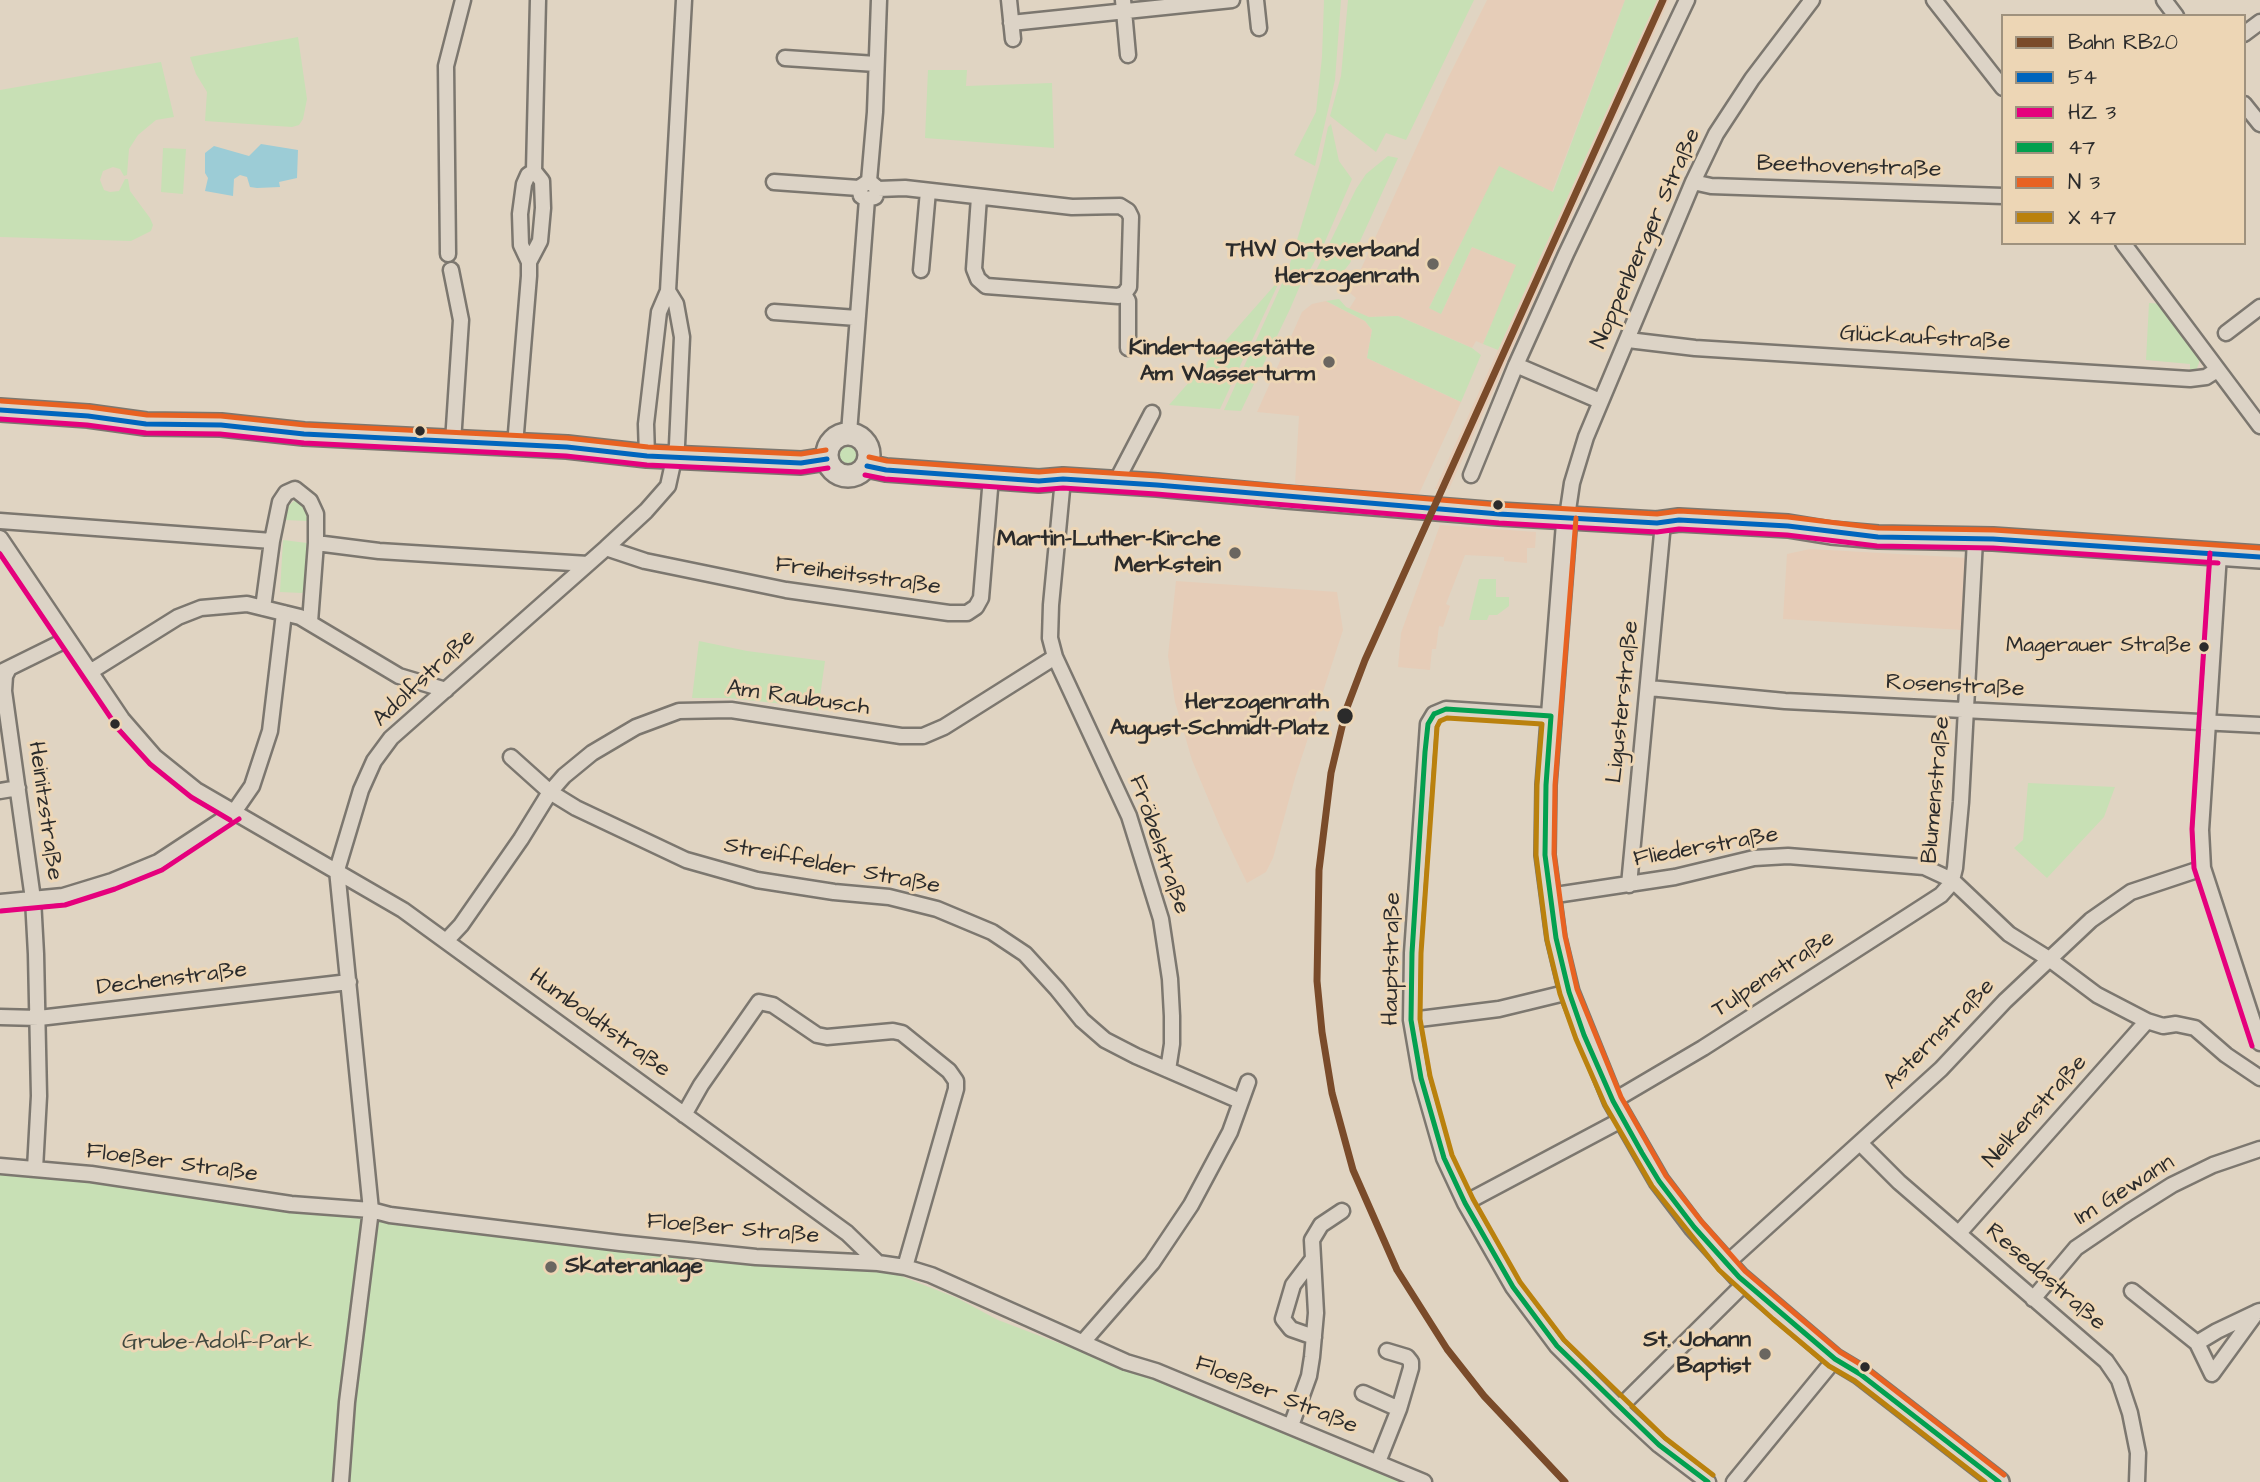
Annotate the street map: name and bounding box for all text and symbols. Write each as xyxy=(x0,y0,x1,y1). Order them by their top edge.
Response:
legend xyxy=(2001,14,2246,245)
text: Bahn RB20 xyxy=(2068,28,2178,57)
text: 54 xyxy=(2068,63,2097,92)
text: HZ 3 xyxy=(2068,98,2116,127)
street label: Noppenberger Straße xyxy=(1586,124,1708,354)
text: 47 xyxy=(2068,133,2095,162)
street label: Beethovenstraße xyxy=(1756,151,1942,185)
text: N 3 xyxy=(2068,168,2100,197)
text: X 47 xyxy=(2068,203,2116,232)
place label: THW Ortsverband Herzogenrath xyxy=(1226,237,1419,291)
marker: THW Ortsverband Herzogenrath xyxy=(1425,256,1441,272)
street label: Glückaufstraße xyxy=(1839,321,2011,357)
place label: Kindertagesstätte Am Wasserturm xyxy=(1129,335,1315,389)
marker: Kindertagesstätte Am Wasserturm xyxy=(1321,354,1337,370)
unlabelled marker xyxy=(413,424,427,438)
unlabelled marker xyxy=(1491,498,1505,512)
place label: Martin-Luther-Kirche Merkstein xyxy=(997,526,1221,580)
marker: Martin-Luther-Kirche Merkstein xyxy=(1227,545,1243,561)
street label: Freiheitsstraße xyxy=(774,552,942,602)
street label: Ligusterstraße xyxy=(1602,620,1646,784)
street label: Adolfstraße xyxy=(368,624,482,734)
place label: Magerauer Straße xyxy=(2006,634,2191,660)
marker: Magerauer Straße xyxy=(2197,640,2211,654)
street label: Rosenstraße xyxy=(1885,670,2025,704)
street label: Am Raubusch xyxy=(725,675,871,723)
place label: Herzogenrath August-Schmidt-Platz xyxy=(1110,689,1329,743)
marker: Herzogenrath August-Schmidt-Platz xyxy=(1335,706,1355,726)
street label: Blumenstraße xyxy=(1917,715,1957,865)
unlabelled marker xyxy=(108,717,122,731)
street label: Heinitzstraße xyxy=(21,740,67,882)
street label: Fröbelstraße xyxy=(1121,772,1195,918)
street label: Fliederstraße xyxy=(1632,822,1780,874)
street label: Streiffelder Straße xyxy=(722,833,942,901)
street label: Hauptstraße xyxy=(1378,892,1408,1026)
street label: Tulpenstraße xyxy=(1708,925,1840,1025)
street label: Dechenstraße xyxy=(95,957,249,1003)
street label: Humboldtstraße xyxy=(523,963,675,1085)
street label: Asternstraße xyxy=(1879,974,2001,1096)
street label: Nelkenstraße xyxy=(1978,1050,2094,1174)
street label: Floeßer Straße xyxy=(84,1138,260,1190)
street label: Im Gewann xyxy=(2070,1150,2180,1232)
street label: Floeßer Straße xyxy=(646,1209,820,1251)
street label: Resedastraße xyxy=(1979,1218,2111,1338)
place label: Skateranlage xyxy=(565,1253,703,1281)
marker: Skateranlage xyxy=(543,1259,559,1275)
place label: St. Johann Baptist xyxy=(1643,1327,1751,1381)
park label: Grube-Adolf-Park xyxy=(122,1329,312,1357)
marker: St. Johann Baptist xyxy=(1757,1346,1773,1362)
street label: Floeßer Straße xyxy=(1191,1351,1361,1441)
unlabelled marker xyxy=(1858,1360,1872,1374)

